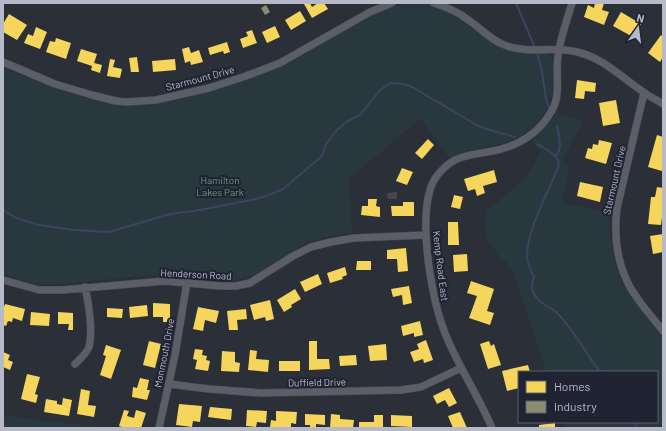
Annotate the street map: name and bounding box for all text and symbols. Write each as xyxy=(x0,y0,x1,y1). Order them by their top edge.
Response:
north arrow xyxy=(618,8,658,48)
text: N xyxy=(635,11,646,25)
street label: Starmount Drive xyxy=(164,63,236,93)
street label: Starmount Drive xyxy=(600,144,628,216)
park label: Hamilton Lakes Park xyxy=(196,174,244,198)
street label: Kemp Road East xyxy=(431,230,451,302)
street label: Henderson Road xyxy=(160,266,232,282)
street label: Monmouth Drive xyxy=(151,317,177,389)
legend xyxy=(518,371,658,423)
street label: Duffield Drive xyxy=(288,375,346,389)
text: Homes xyxy=(554,379,591,393)
text: Industry xyxy=(554,399,597,413)

